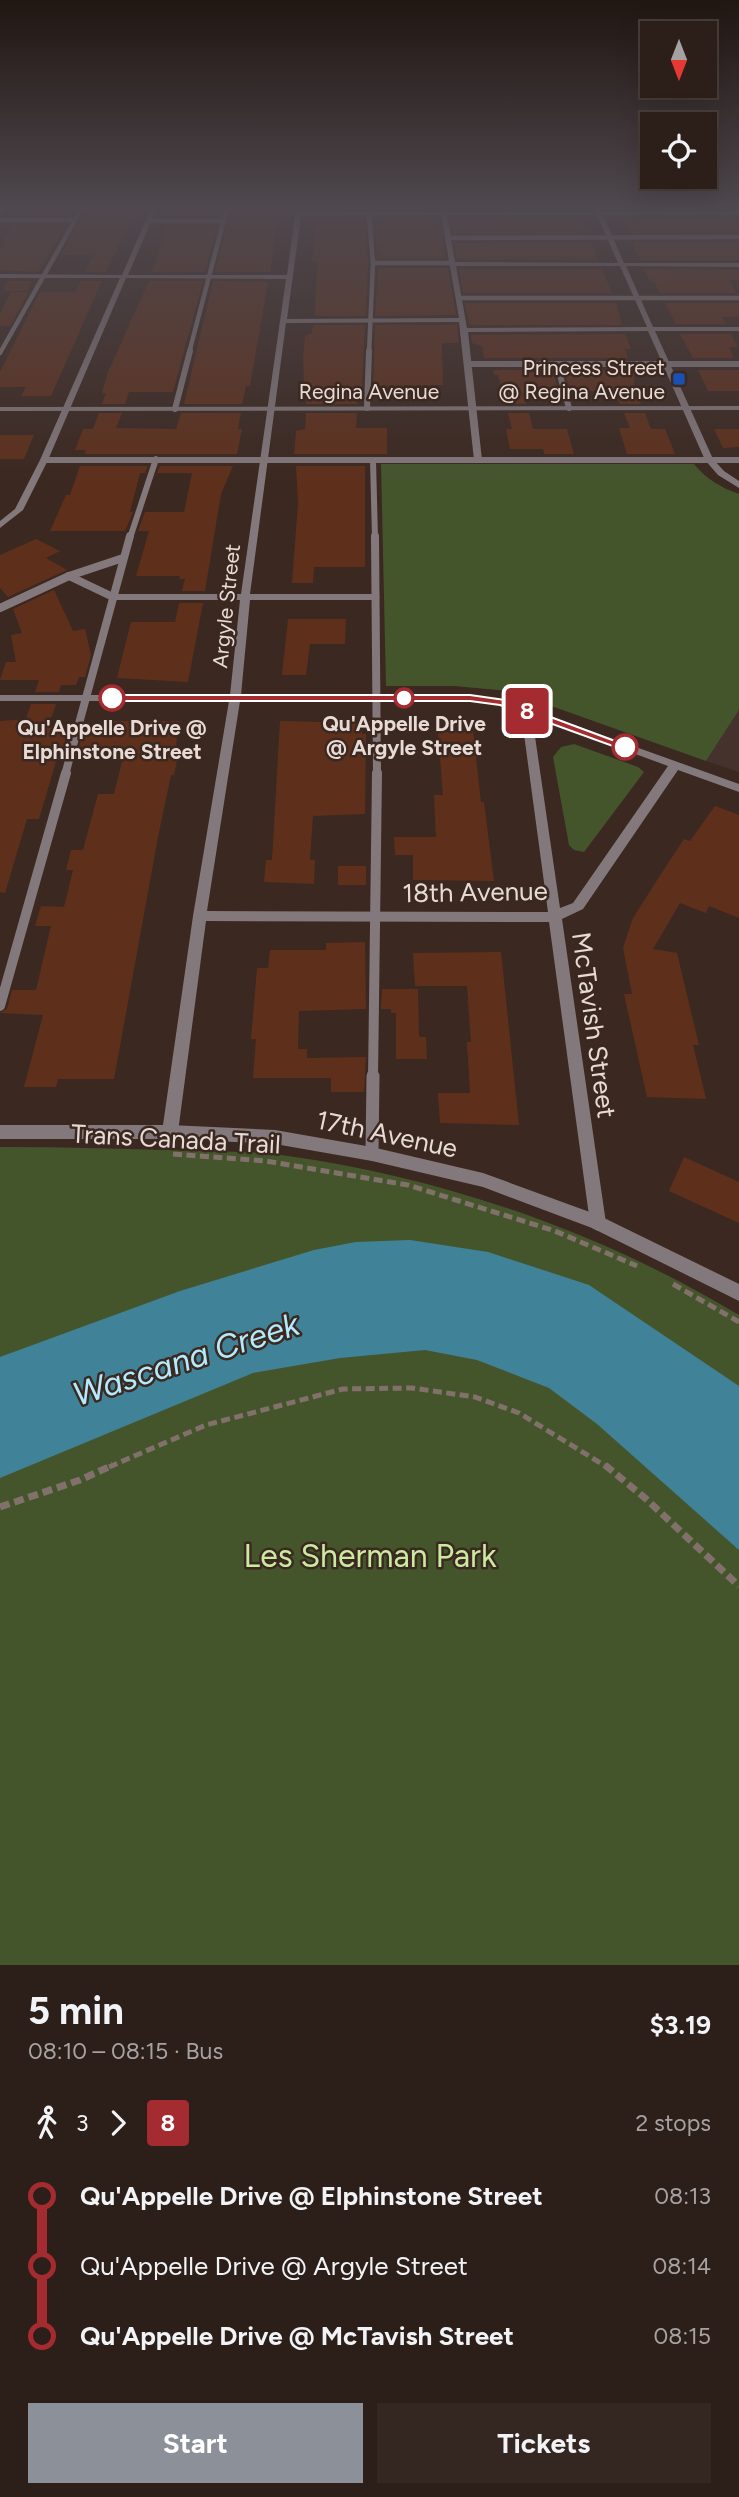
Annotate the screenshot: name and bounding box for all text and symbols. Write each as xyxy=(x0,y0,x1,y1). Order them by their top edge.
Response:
north arrow xyxy=(640,21,718,98)
map controls xyxy=(640,21,717,189)
button: locate xyxy=(640,112,717,189)
place label: Princess Street @ Regina Avenue xyxy=(499,355,665,404)
marker: Princess Street @ Regina Avenue xyxy=(671,371,687,387)
street label: Regina Avenue xyxy=(299,379,439,404)
street label: Argyle Street xyxy=(207,543,245,669)
marker: Qu'Appelle Drive @ Elphinstone Street xyxy=(99,685,125,711)
marker: Qu'Appelle Drive @ Argyle Street xyxy=(394,688,414,708)
line badge: 8 xyxy=(504,688,550,734)
text: 8 xyxy=(520,696,534,725)
place label: Qu'Appelle Drive @ Argyle Street xyxy=(322,711,486,760)
place label: Qu'Appelle Drive @ Elphinstone Street xyxy=(17,715,207,764)
unlabelled marker xyxy=(612,734,638,760)
street label: 18th Avenue xyxy=(402,875,548,909)
street label: McTavish Street xyxy=(565,930,623,1120)
street label: 17th Avenue xyxy=(314,1103,460,1165)
street label: Trans Canada Trail xyxy=(70,1118,282,1160)
water label: Wascana Creek xyxy=(68,1304,305,1414)
park label: Les Sherman Park xyxy=(244,1537,497,1575)
text: 5 min xyxy=(28,1988,124,2034)
text: $3.19 xyxy=(650,2009,711,2041)
text: 08:10 – 08:15 · Bus xyxy=(28,2037,223,2065)
icon: walk xyxy=(28,2104,66,2142)
icon: forward xyxy=(99,2104,137,2142)
text: 8 xyxy=(161,2108,175,2137)
text: 3 xyxy=(76,2109,89,2137)
text: 2 stops xyxy=(635,2109,711,2137)
text: Qu'Appelle Drive @ Elphinstone Street xyxy=(80,2180,543,2212)
text: 08:13 xyxy=(654,2182,711,2210)
text: Qu'Appelle Drive @ Argyle Street xyxy=(80,2250,468,2282)
text: 08:14 xyxy=(653,2252,711,2280)
text: Qu'Appelle Drive @ McTavish Street xyxy=(80,2320,514,2352)
text: 08:15 xyxy=(654,2322,711,2350)
button: Start xyxy=(28,2403,363,2483)
button: Tickets xyxy=(377,2403,711,2483)

